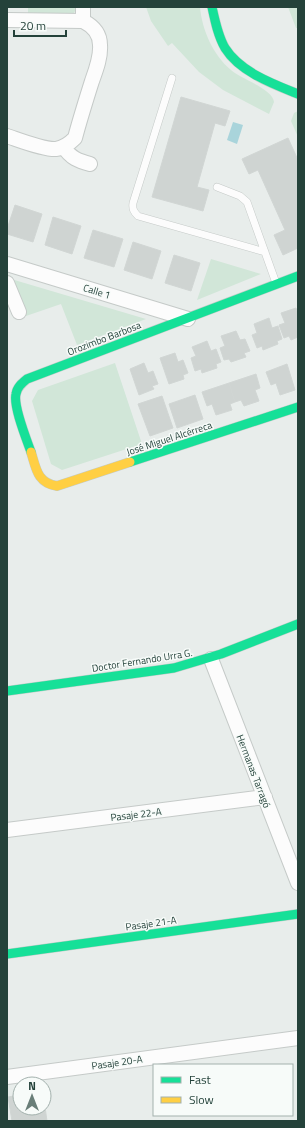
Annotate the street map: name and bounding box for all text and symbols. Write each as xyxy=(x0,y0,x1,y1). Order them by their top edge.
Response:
scale bar xyxy=(14,12,66,38)
text: 20 m xyxy=(20,16,46,35)
street label: Calle 1 xyxy=(81,280,112,303)
street label: Orozimbo Barbosa xyxy=(65,318,143,359)
street label: José Miguel Alcérreca xyxy=(124,418,214,459)
street label: Doctor Fernando Urra G. xyxy=(91,645,193,676)
street label: Hermanas Tarragó xyxy=(233,732,274,810)
street label: Pasaje 22-A xyxy=(110,804,163,825)
street label: Pasaje 21-A xyxy=(125,912,178,935)
street label: Pasaje 20-A xyxy=(91,1051,144,1074)
legend xyxy=(153,1064,293,1116)
text: Fast xyxy=(189,1070,212,1089)
north arrow xyxy=(12,1076,52,1116)
text: N xyxy=(28,1078,36,1094)
text: Slow xyxy=(189,1090,214,1109)

